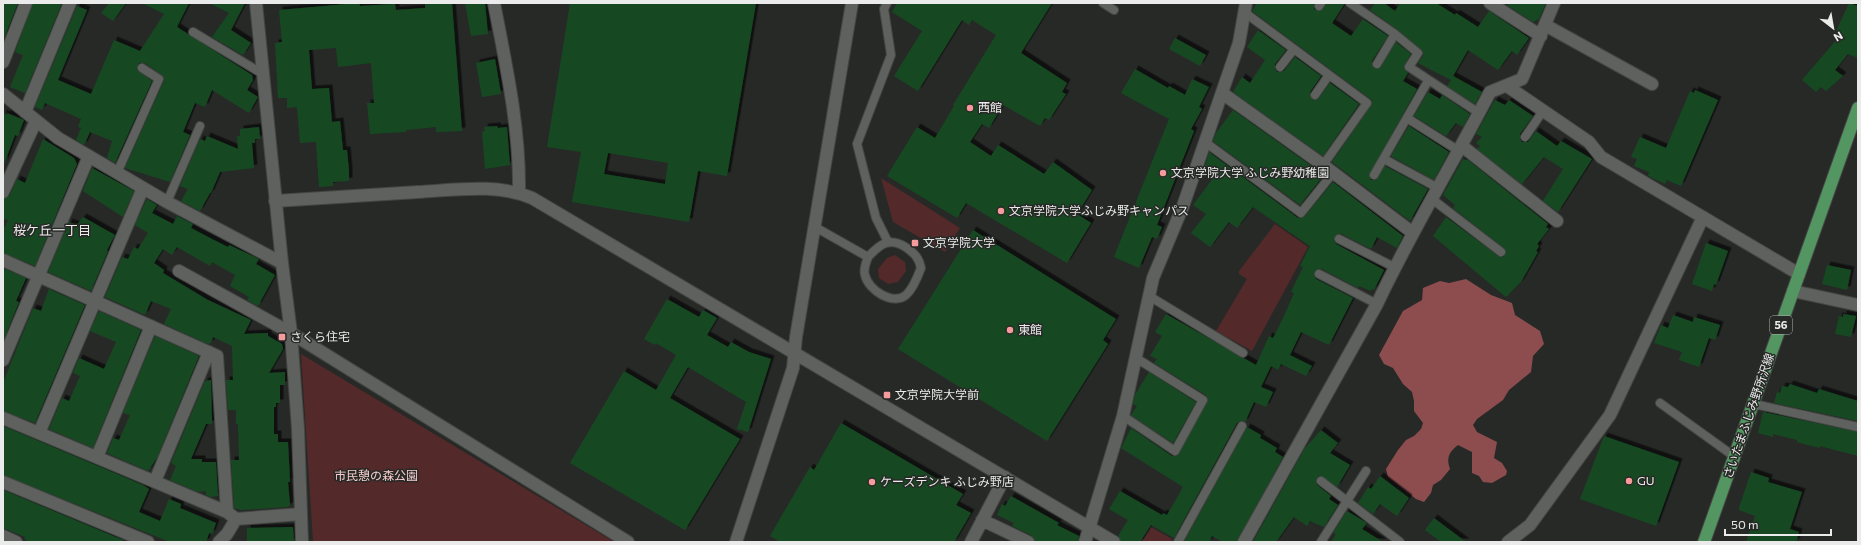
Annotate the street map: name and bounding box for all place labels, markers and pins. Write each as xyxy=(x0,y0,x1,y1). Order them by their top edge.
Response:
place label: 西館 xyxy=(978,100,1002,114)
marker: 西館 xyxy=(965,103,975,113)
place label: 文京学院大学 ふじみ野幼稚園 xyxy=(1171,165,1329,179)
marker: 文京学院大学 ふじみ野幼稚園 xyxy=(1158,168,1168,178)
place label: 文京学院大学ふじみ野キャンパス xyxy=(1009,203,1189,217)
marker: 文京学院大学ふじみ野キャンパス xyxy=(996,206,1006,216)
place label: 文京学院大学 xyxy=(923,235,995,249)
marker: 文京学院大学 xyxy=(910,238,920,248)
place label: 東館 xyxy=(1018,322,1042,336)
marker: 東館 xyxy=(1005,325,1015,335)
place label: さくら住宅 xyxy=(290,329,350,343)
marker: さくら住宅 xyxy=(277,332,287,342)
place label: 文京学院大学前 xyxy=(895,387,979,401)
marker: 文京学院大学前 xyxy=(882,390,892,400)
place label: GU xyxy=(1637,473,1655,487)
place label: ケーズデンキ ふじみ野店 xyxy=(880,474,1014,488)
marker: GU xyxy=(1624,476,1634,486)
marker: ケーズデンキ ふじみ野店 xyxy=(867,477,877,487)

